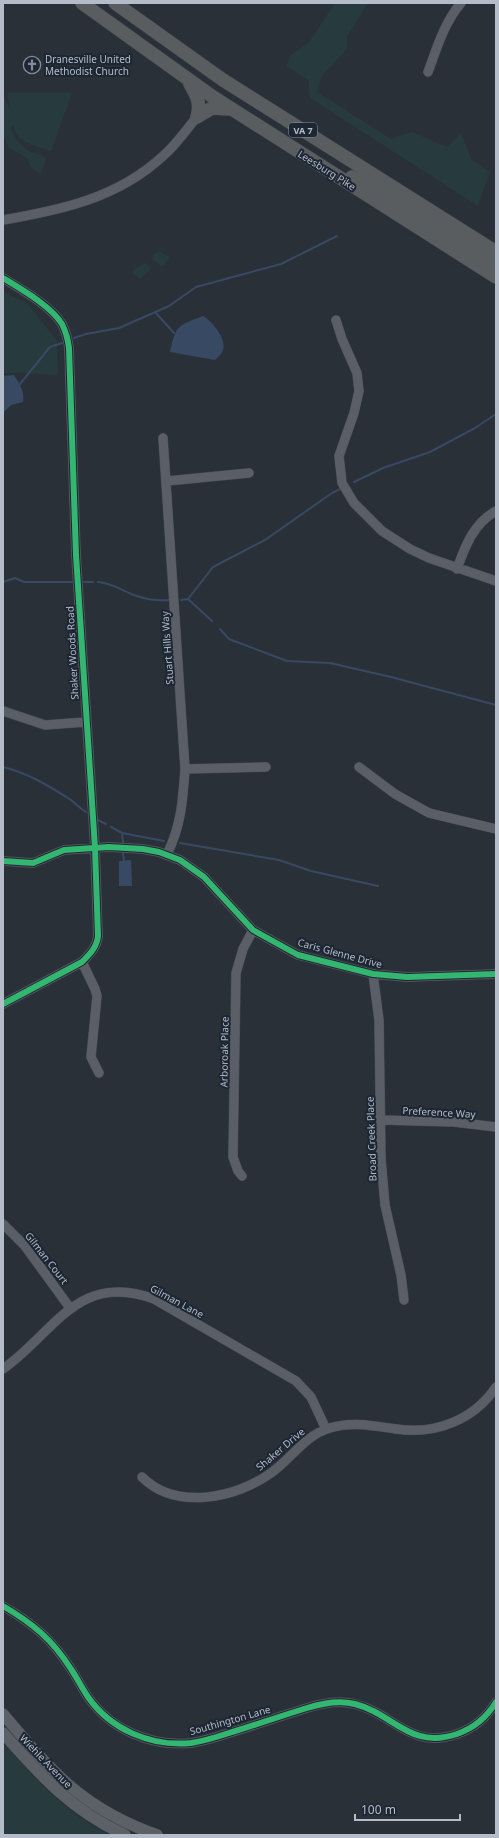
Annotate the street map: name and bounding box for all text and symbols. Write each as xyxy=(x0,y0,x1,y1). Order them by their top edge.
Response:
place label: Dranesville United Methodist Church xyxy=(45,52,131,78)
church icon: Dranesville United Methodist Church xyxy=(22,55,42,75)
road number: VA 7 xyxy=(289,123,317,137)
street label: Leesburg Pike xyxy=(295,147,359,194)
street label: Shaker Woods Road xyxy=(63,606,81,700)
street label: Stuart Hills Way xyxy=(157,610,177,685)
street label: Caris Glenne Drive xyxy=(296,935,384,971)
street label: Arboroak Place xyxy=(216,1016,232,1088)
street label: Broad Creek Place xyxy=(363,1096,379,1182)
street label: Preference Way xyxy=(402,1103,477,1121)
street label: Gilman Court xyxy=(22,1229,72,1287)
street label: Gilman Lane xyxy=(148,1281,207,1321)
street label: Shaker Drive xyxy=(253,1424,308,1474)
street label: Southington Lane xyxy=(188,1702,272,1738)
street label: Wiehle Avenue xyxy=(17,1731,75,1791)
scale bar xyxy=(355,1796,460,1822)
text: 100 m xyxy=(361,1801,396,1818)

